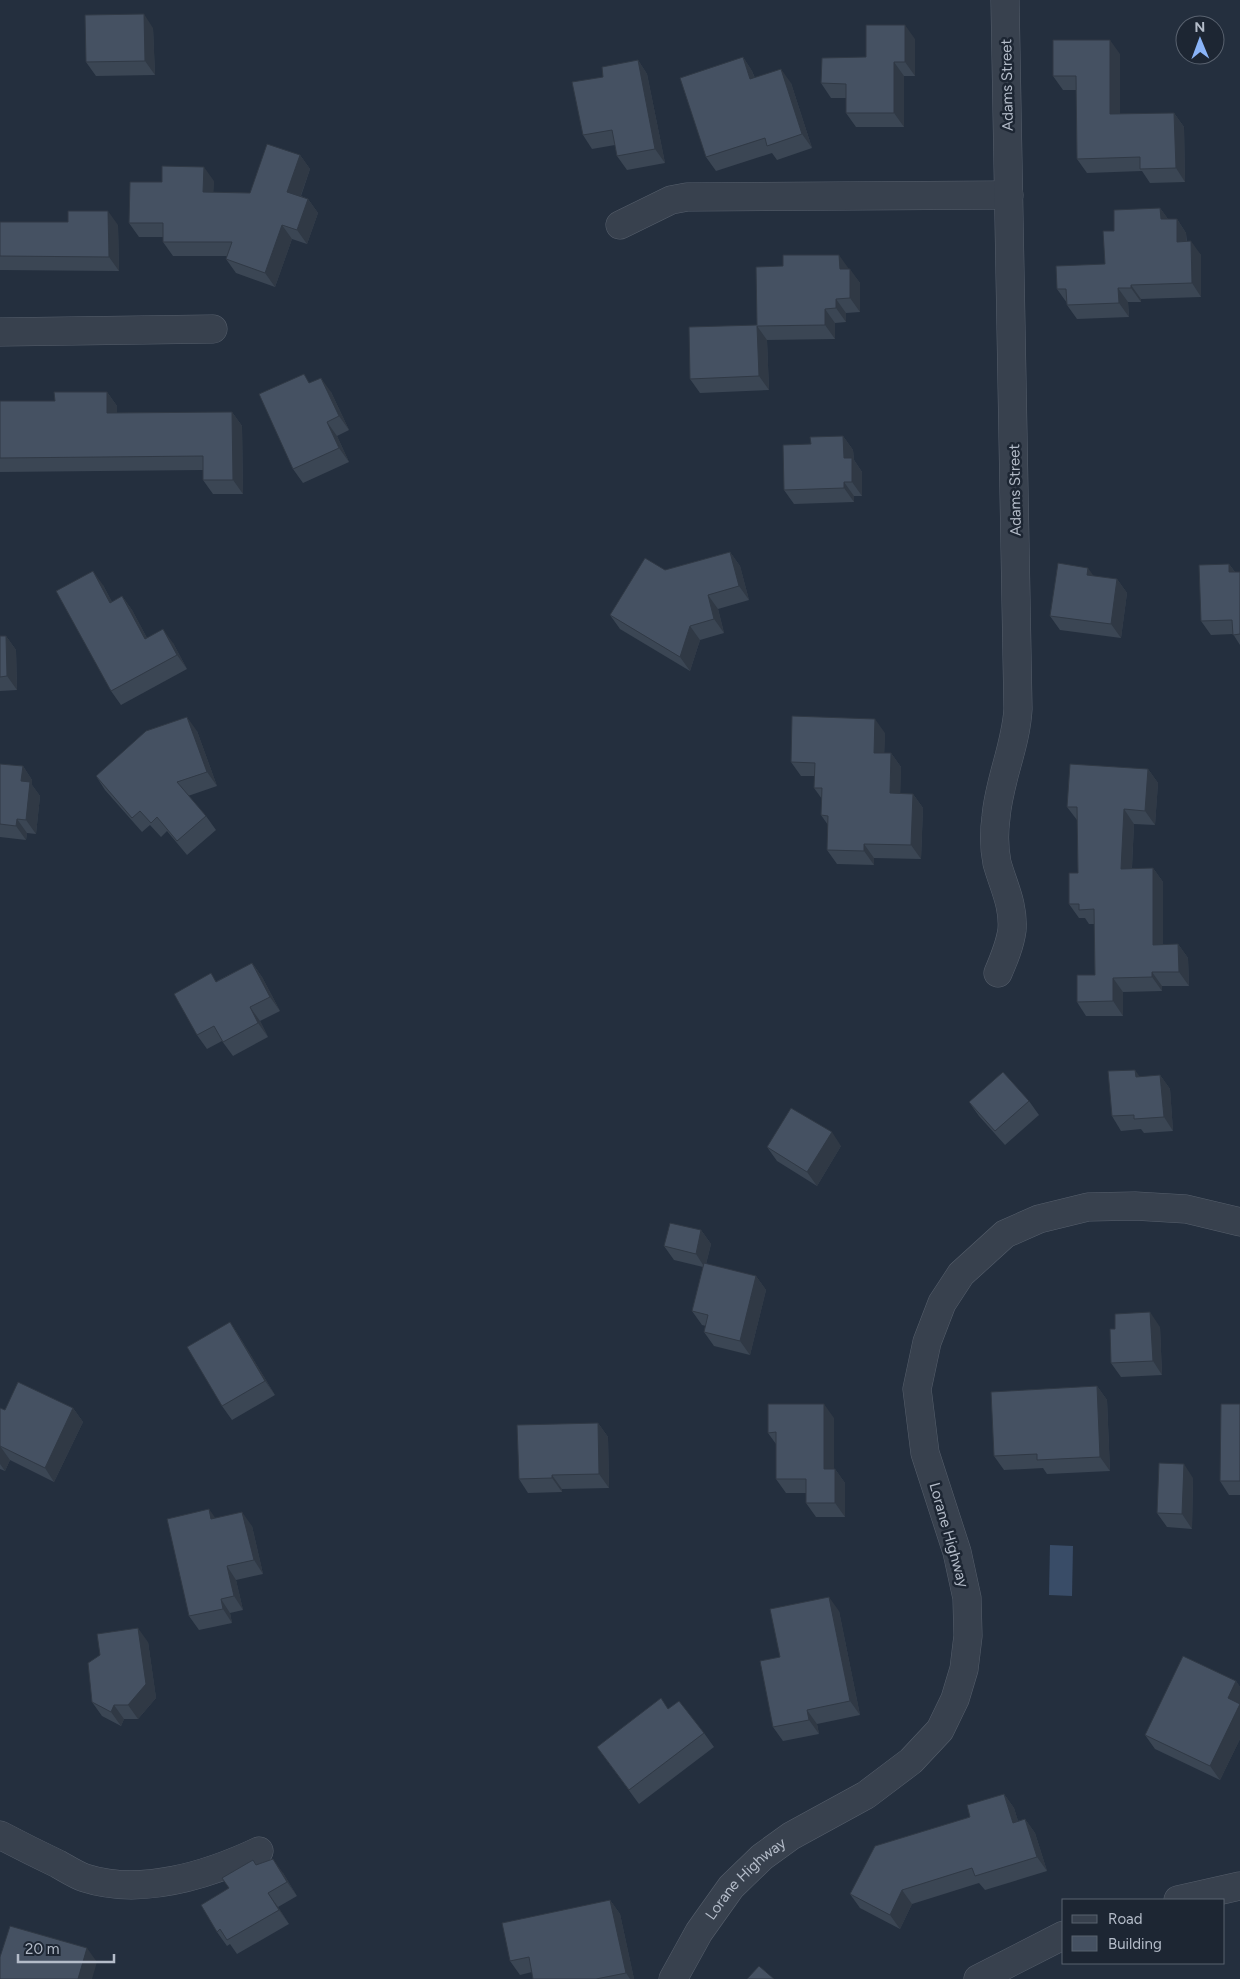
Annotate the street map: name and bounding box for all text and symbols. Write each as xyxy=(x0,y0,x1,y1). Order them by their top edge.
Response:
north arrow xyxy=(1175,15,1225,65)
text: N xyxy=(1194,19,1205,36)
street label: Adams Street xyxy=(997,39,1017,131)
street label: Adams Street xyxy=(1005,444,1025,536)
street label: Lorane Highway xyxy=(925,1480,973,1590)
street label: Lorane Highway xyxy=(702,1834,789,1923)
legend xyxy=(1062,1899,1225,1964)
text: Road xyxy=(1108,1910,1143,1928)
scale bar xyxy=(18,1932,114,1964)
text: Building xyxy=(1108,1935,1162,1953)
text: 20 m xyxy=(25,1940,59,1958)

